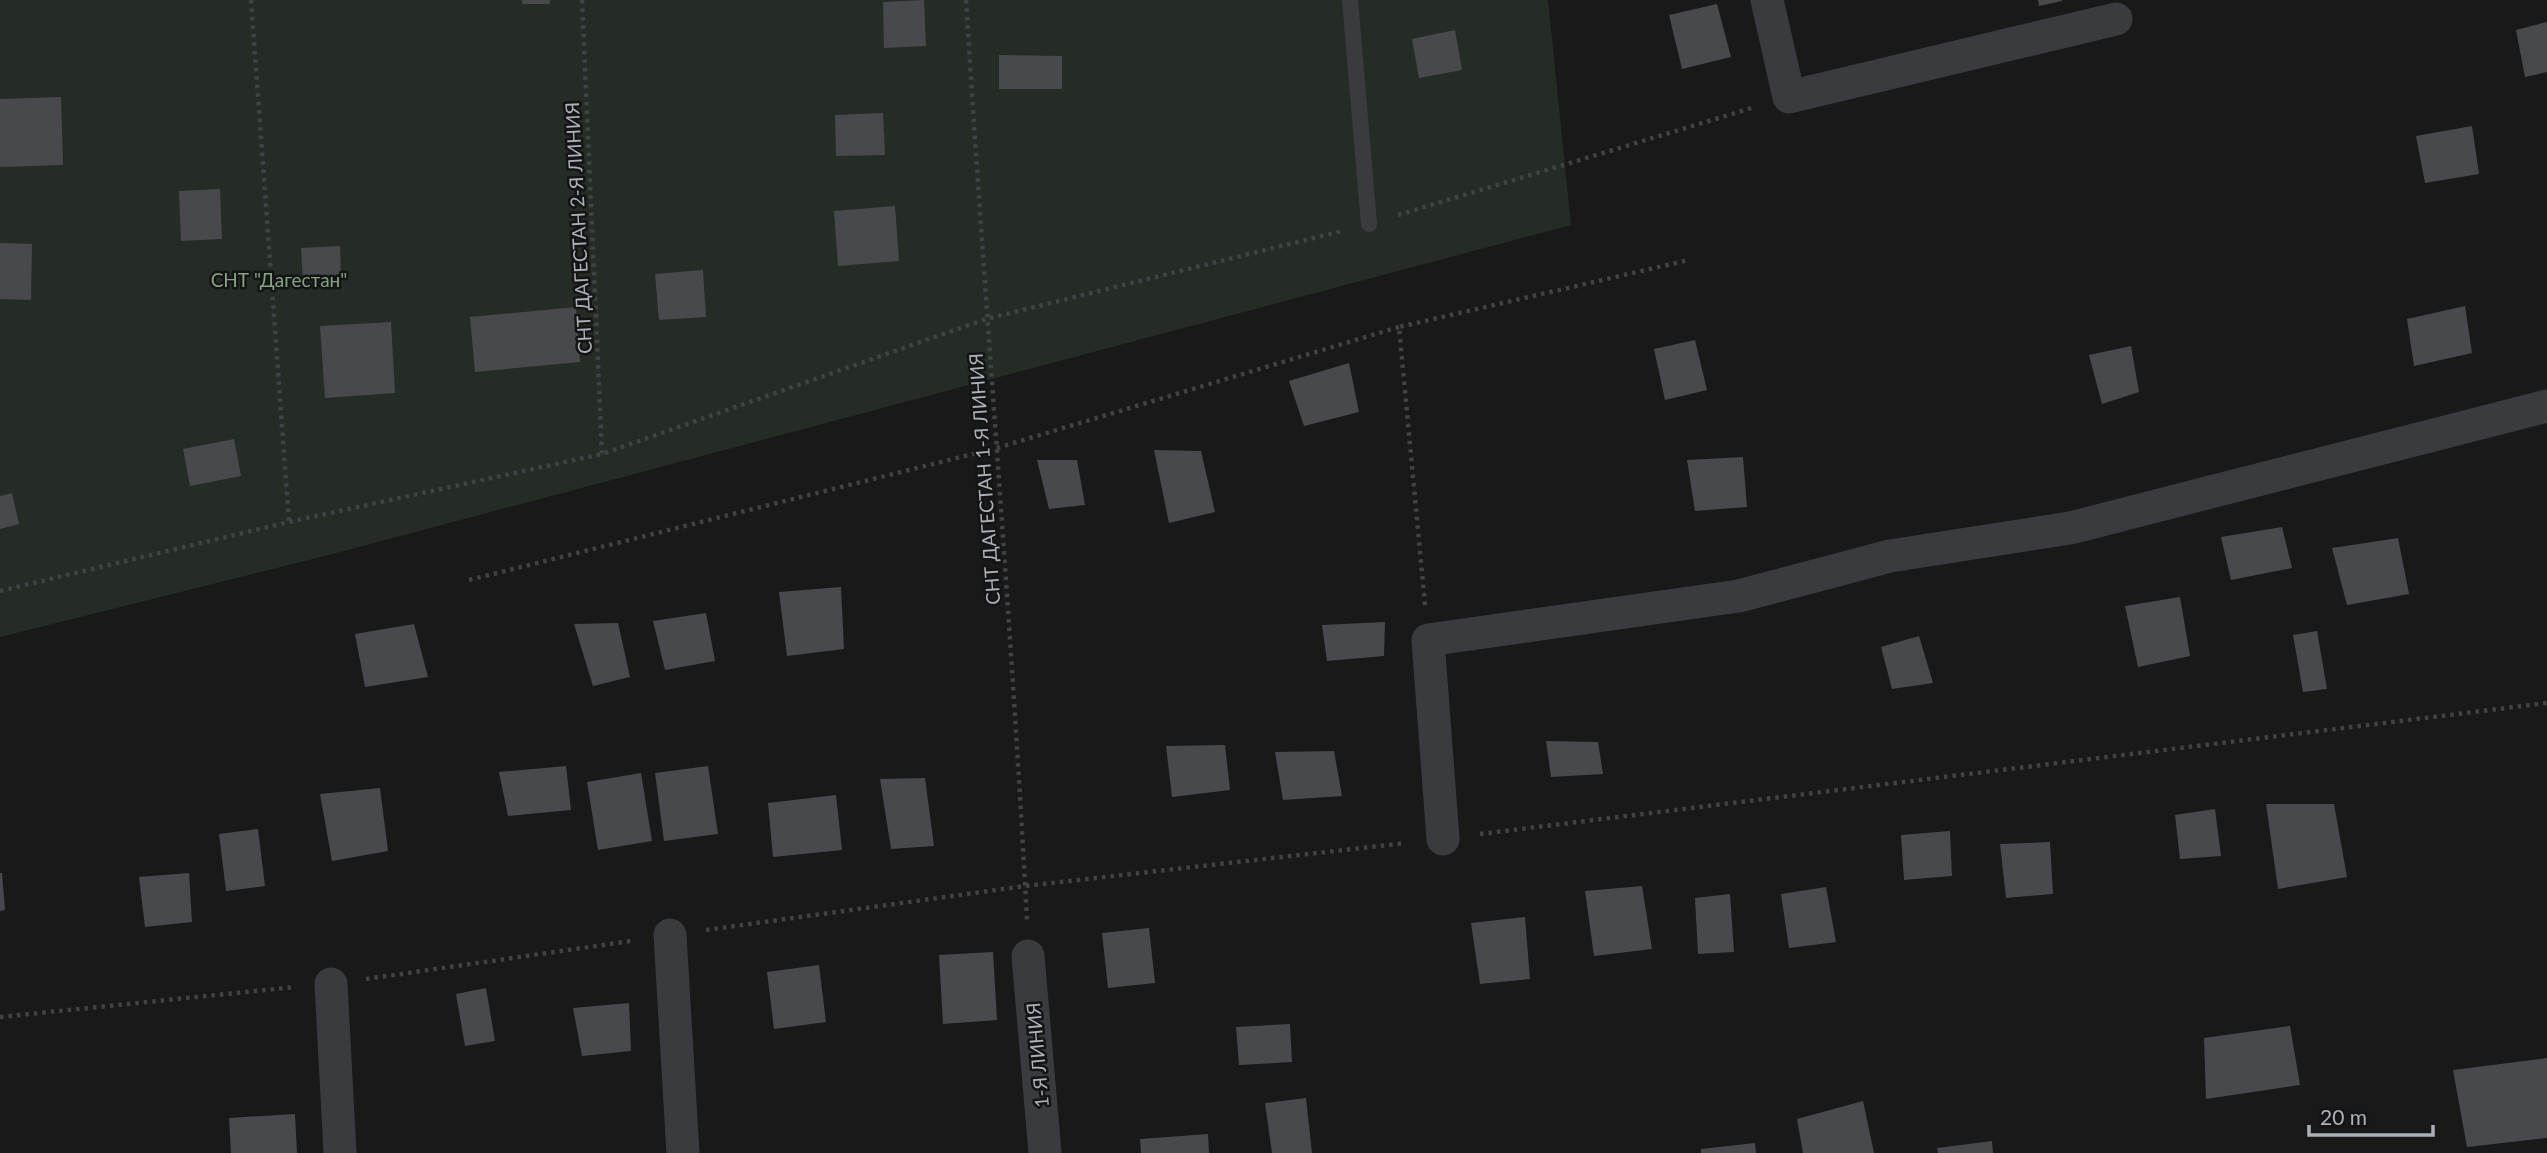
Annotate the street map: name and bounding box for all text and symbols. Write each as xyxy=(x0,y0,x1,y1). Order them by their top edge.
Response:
street label: СНТ ДАГЕСТАН 2-Я ЛИНИЯ xyxy=(560,101,596,355)
park label: СНТ "Дагестан" xyxy=(211,268,347,291)
street label: СНТ ДАГЕСТАН 1-Я ЛИНИЯ xyxy=(964,352,1004,606)
street label: 1-Я ЛИНИЯ xyxy=(1021,1001,1053,1109)
scale bar xyxy=(2309,1094,2433,1138)
text: 20 m xyxy=(2320,1104,2367,1129)

